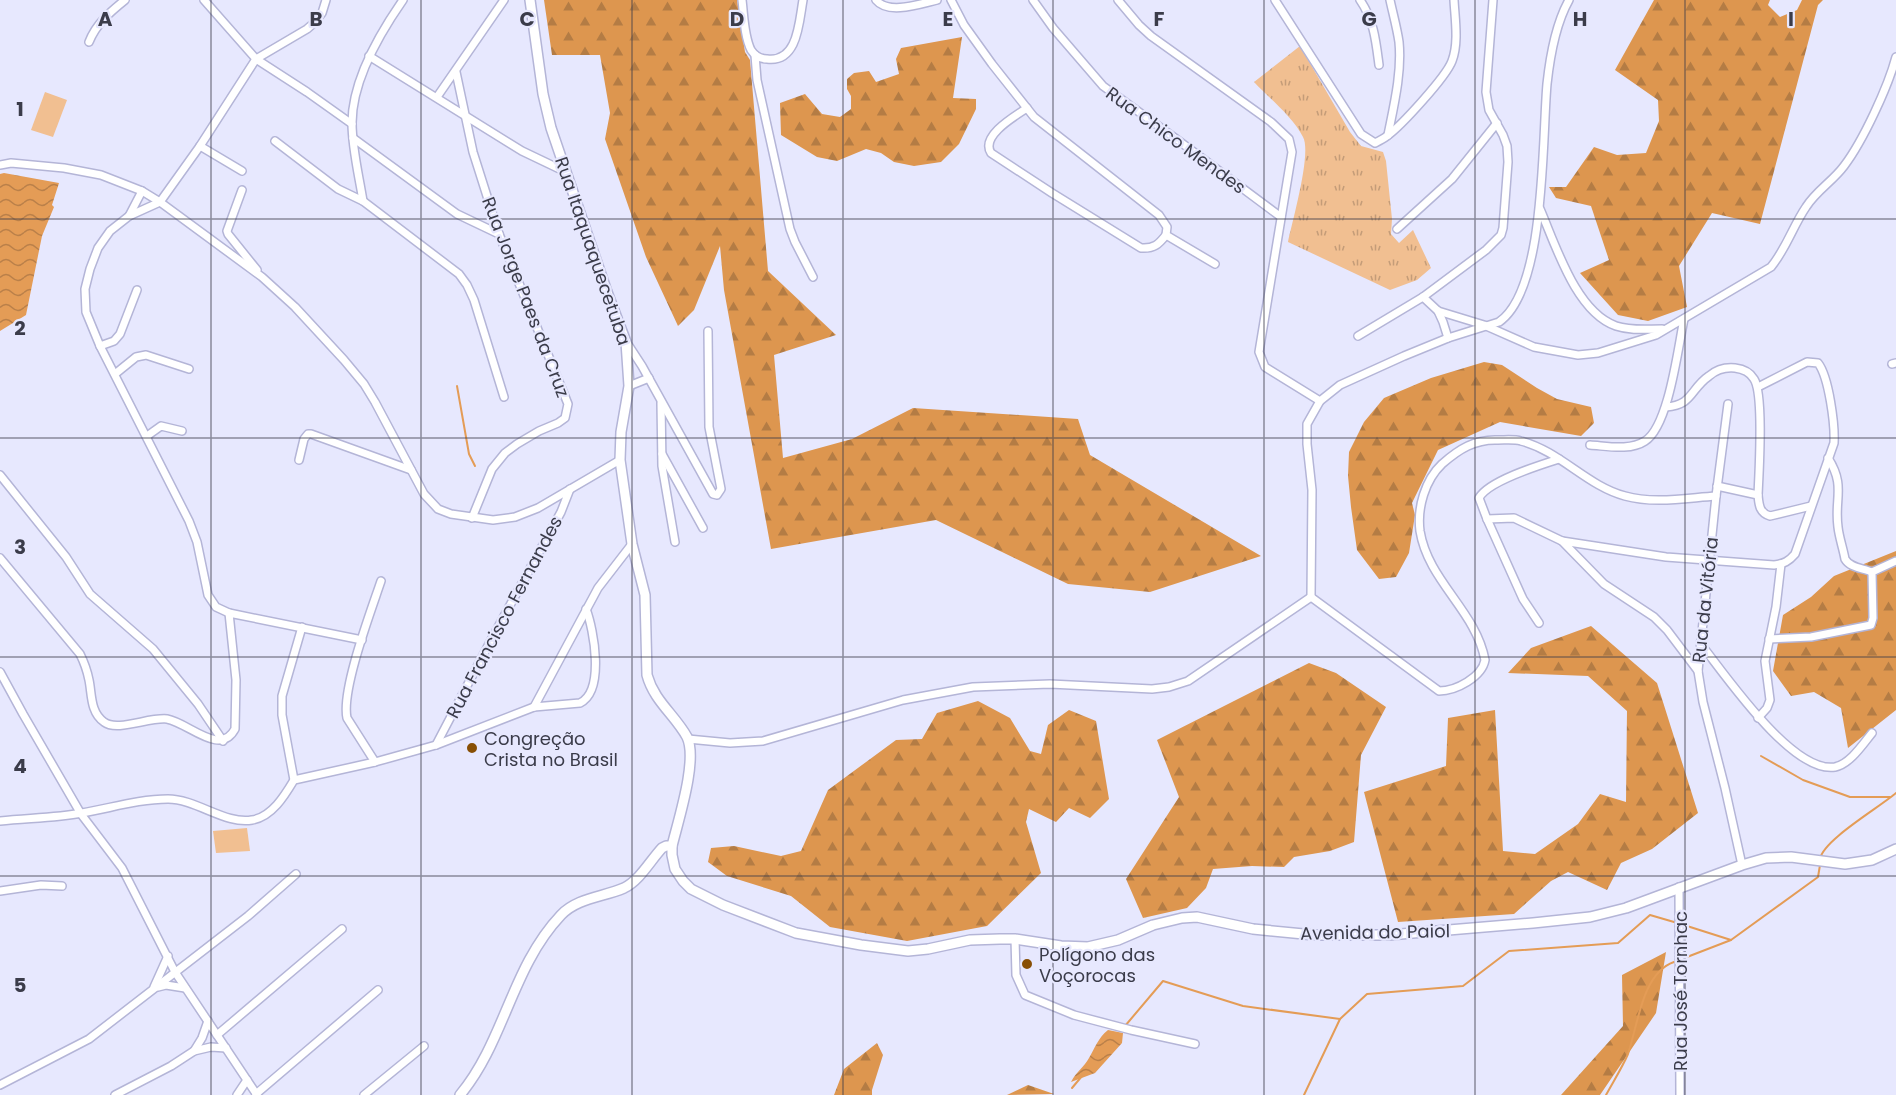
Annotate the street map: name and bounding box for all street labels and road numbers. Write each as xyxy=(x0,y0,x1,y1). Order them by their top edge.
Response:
street label: Rua Chico Mendes xyxy=(1101,81,1251,199)
street label: Rua Itaquaquecetuba xyxy=(549,153,637,349)
street label: Rua Jorge Paes da Cruz xyxy=(476,193,576,401)
street label: Rua Francisco Fernandes xyxy=(440,511,568,723)
street label: Rua da Vitória xyxy=(1686,536,1724,664)
street label: Rua José Tornhac xyxy=(1668,911,1693,1071)
street label: Avenida do Paiol xyxy=(1300,918,1450,946)

